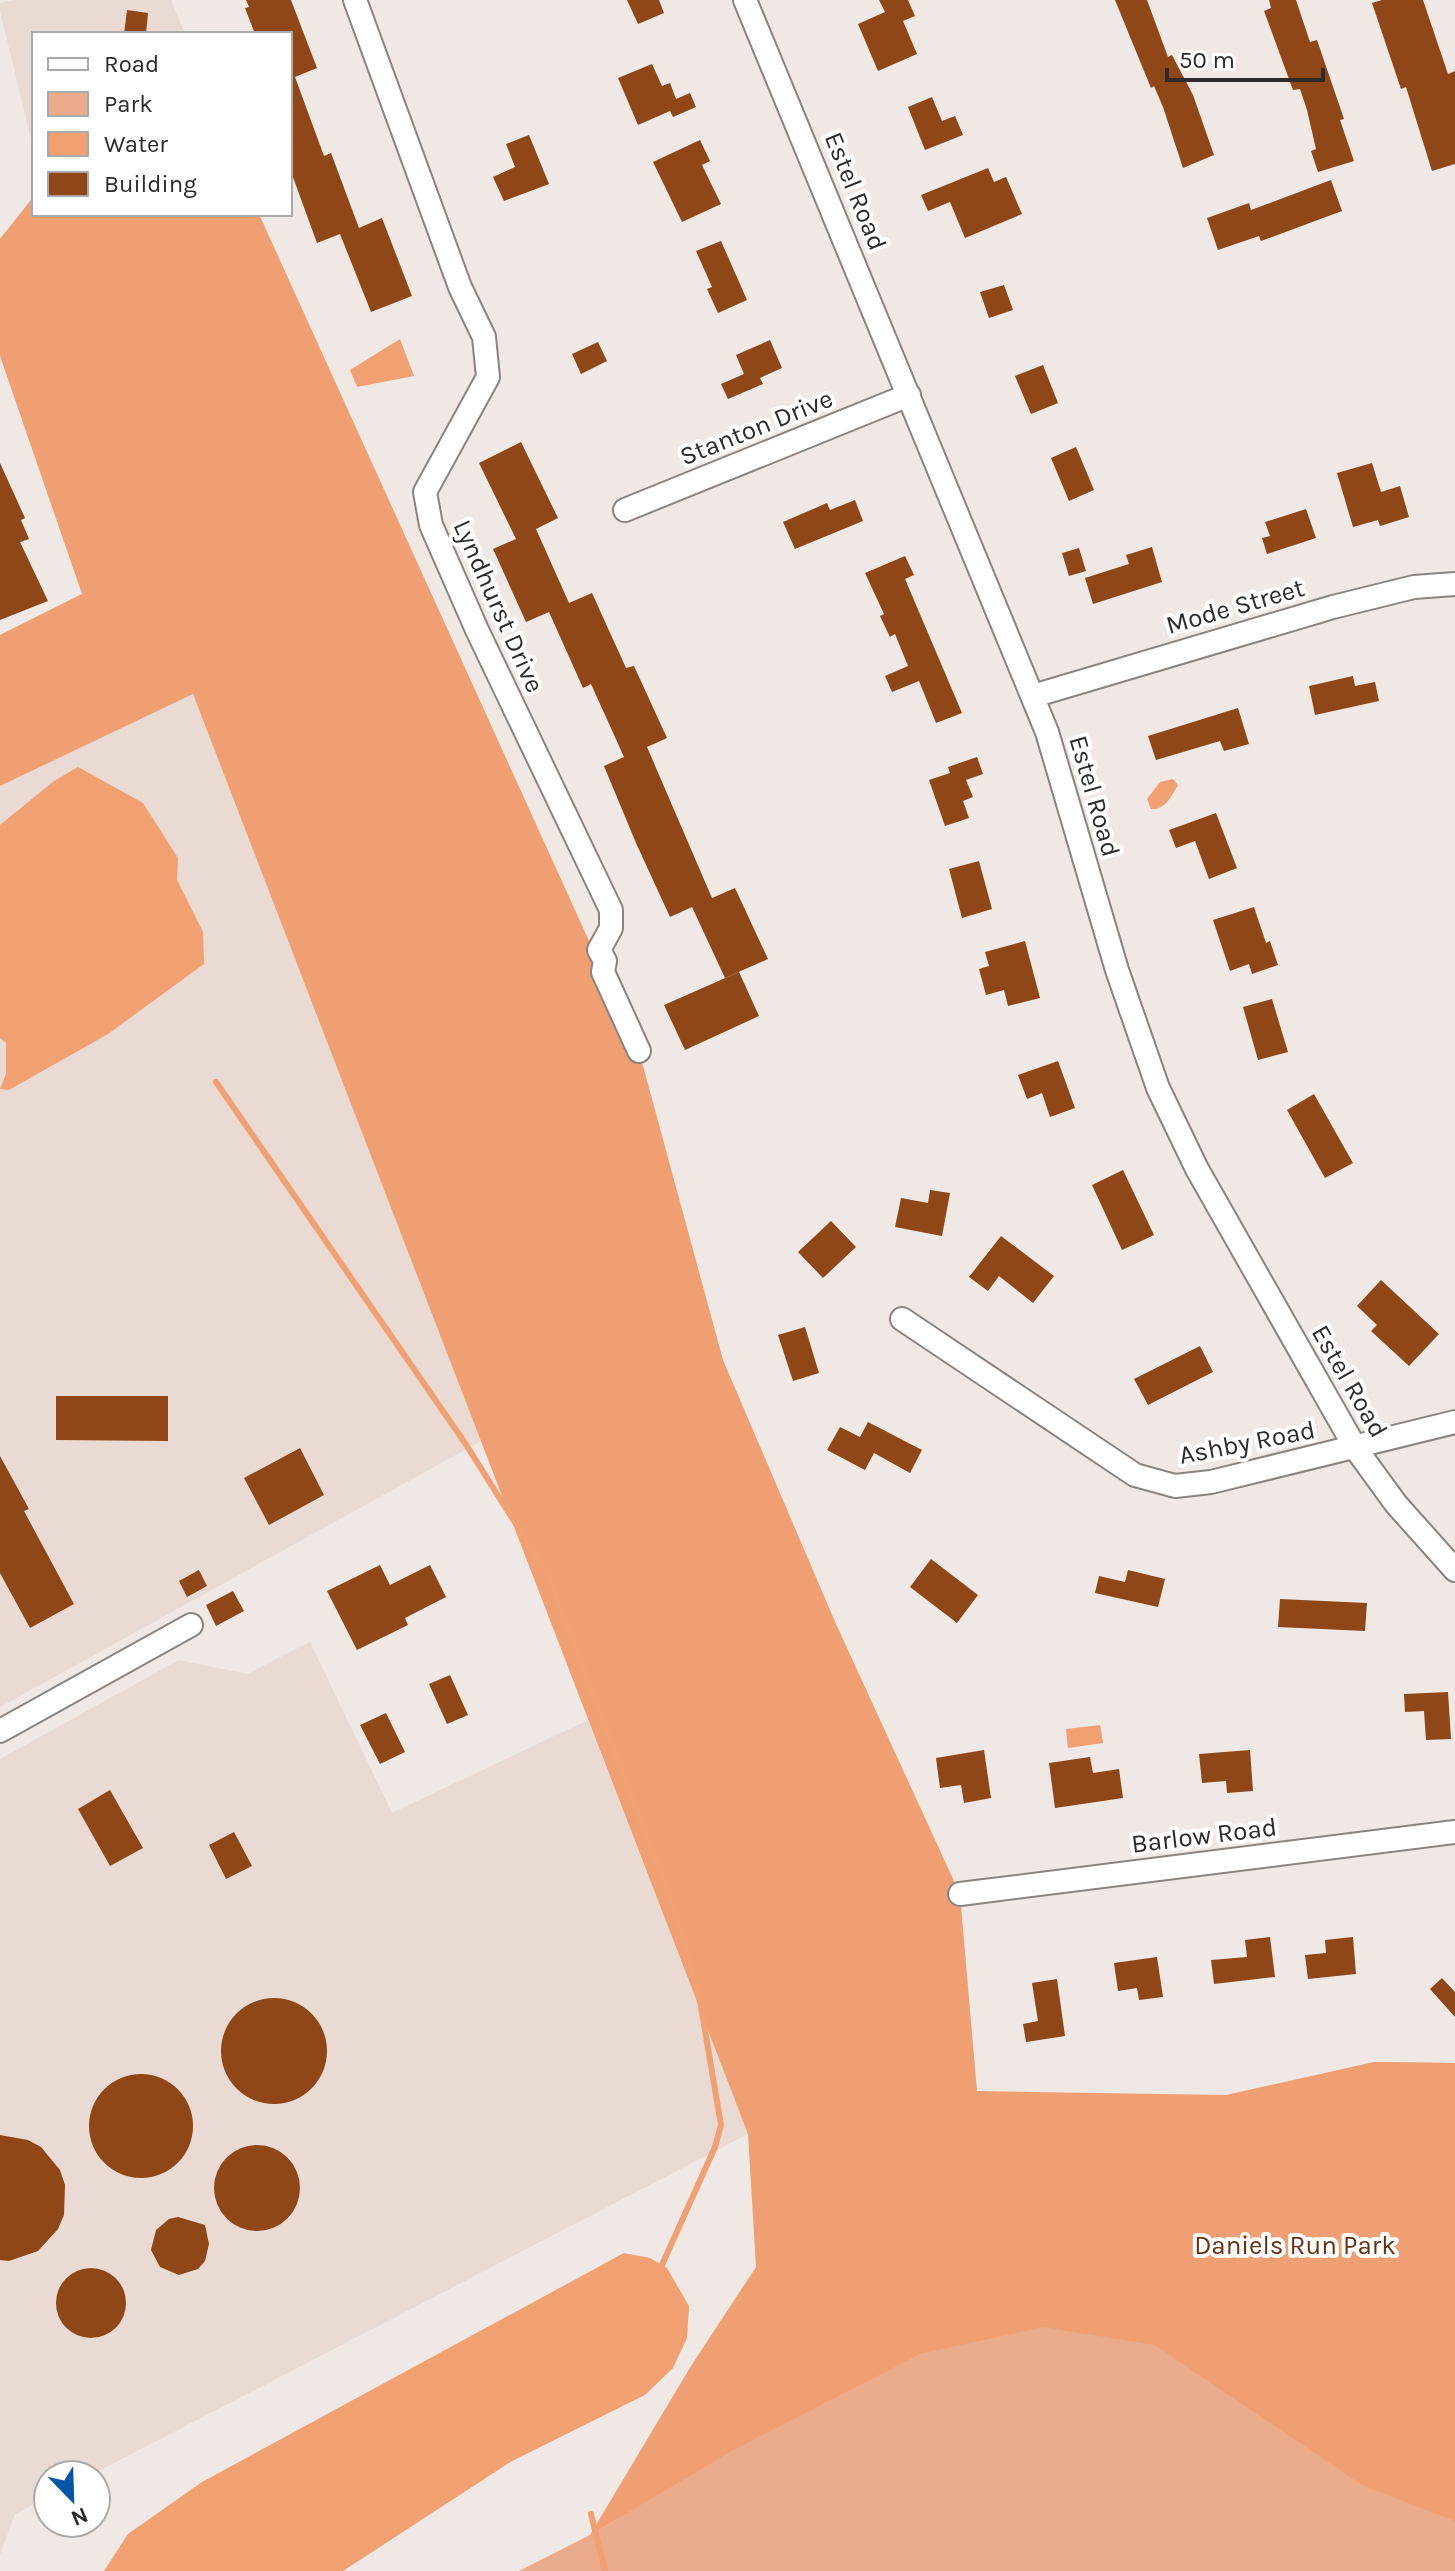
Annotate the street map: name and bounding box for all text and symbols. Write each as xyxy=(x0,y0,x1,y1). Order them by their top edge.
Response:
legend xyxy=(32,32,292,216)
scale bar xyxy=(1167,32,1323,82)
text: 50 m xyxy=(1179,46,1235,74)
text: Road xyxy=(104,50,159,78)
text: Park xyxy=(104,90,153,118)
street label: Estel Road xyxy=(818,128,893,255)
text: Water xyxy=(104,130,168,158)
text: Building xyxy=(104,170,197,198)
street label: Stanton Drive xyxy=(675,383,837,472)
street label: Lyndhurst Drive xyxy=(447,515,550,697)
street label: Mode Street xyxy=(1162,572,1308,641)
street label: Estel Road xyxy=(1062,732,1127,860)
street label: Estel Road xyxy=(1305,1319,1394,1443)
street label: Ashby Road xyxy=(1176,1414,1318,1471)
street label: Barlow Road xyxy=(1130,1811,1279,1860)
park label: Daniels Run Park xyxy=(1194,2230,1396,2261)
north arrow xyxy=(32,2459,112,2539)
text: N xyxy=(67,2501,92,2532)

